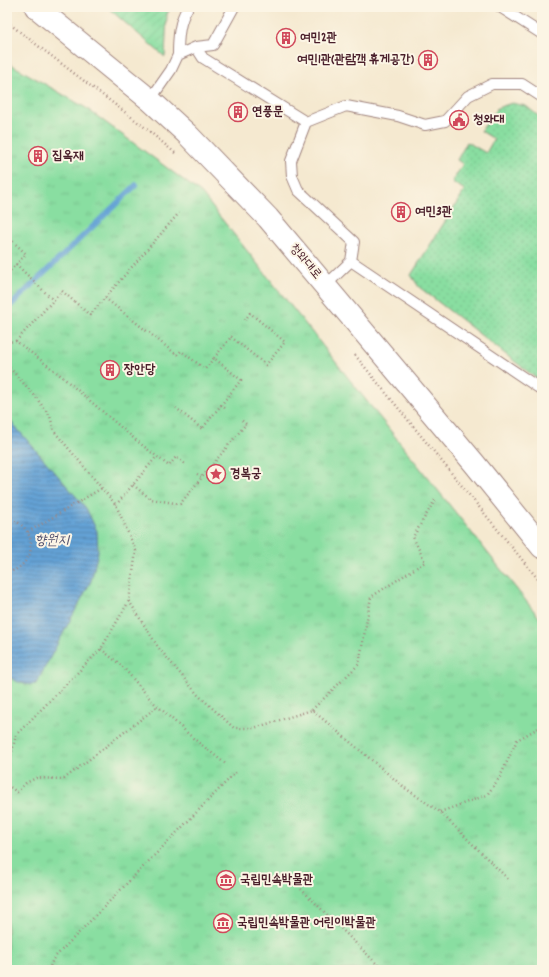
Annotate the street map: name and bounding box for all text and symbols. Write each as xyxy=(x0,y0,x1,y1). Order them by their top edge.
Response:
building icon: 여민2관 xyxy=(275,27,297,49)
place label: 여민2관 xyxy=(300,29,338,48)
building icon: 여민1관(관람객 휴게공간) xyxy=(417,49,439,71)
place label: 여민1관(관람객 휴게공간) xyxy=(297,51,415,70)
building icon: 연풍문 xyxy=(227,101,249,123)
place label: 연풍문 xyxy=(252,103,283,122)
public building icon: 청와대 xyxy=(448,109,470,131)
place label: 청와대 xyxy=(473,111,504,130)
building icon: 집옥재 xyxy=(27,145,49,167)
place label: 집옥재 xyxy=(52,147,84,166)
building icon: 여민3관 xyxy=(390,201,412,223)
place label: 여민3관 xyxy=(415,203,453,222)
street label: 청와대로 xyxy=(284,240,326,284)
building icon: 장안당 xyxy=(99,359,121,381)
place label: 장안당 xyxy=(123,361,156,380)
place icon: 경복궁 xyxy=(205,463,227,485)
place label: 경복궁 xyxy=(230,465,262,484)
water label: 향원지 xyxy=(35,531,71,551)
museum icon: 국립민속박물관 xyxy=(215,869,237,891)
place label: 국립민속박물관 xyxy=(240,871,314,890)
museum icon: 국립민속박물관 어린이박물관 xyxy=(212,912,234,934)
place label: 국립민속박물관 어린이박물관 xyxy=(237,914,377,933)

